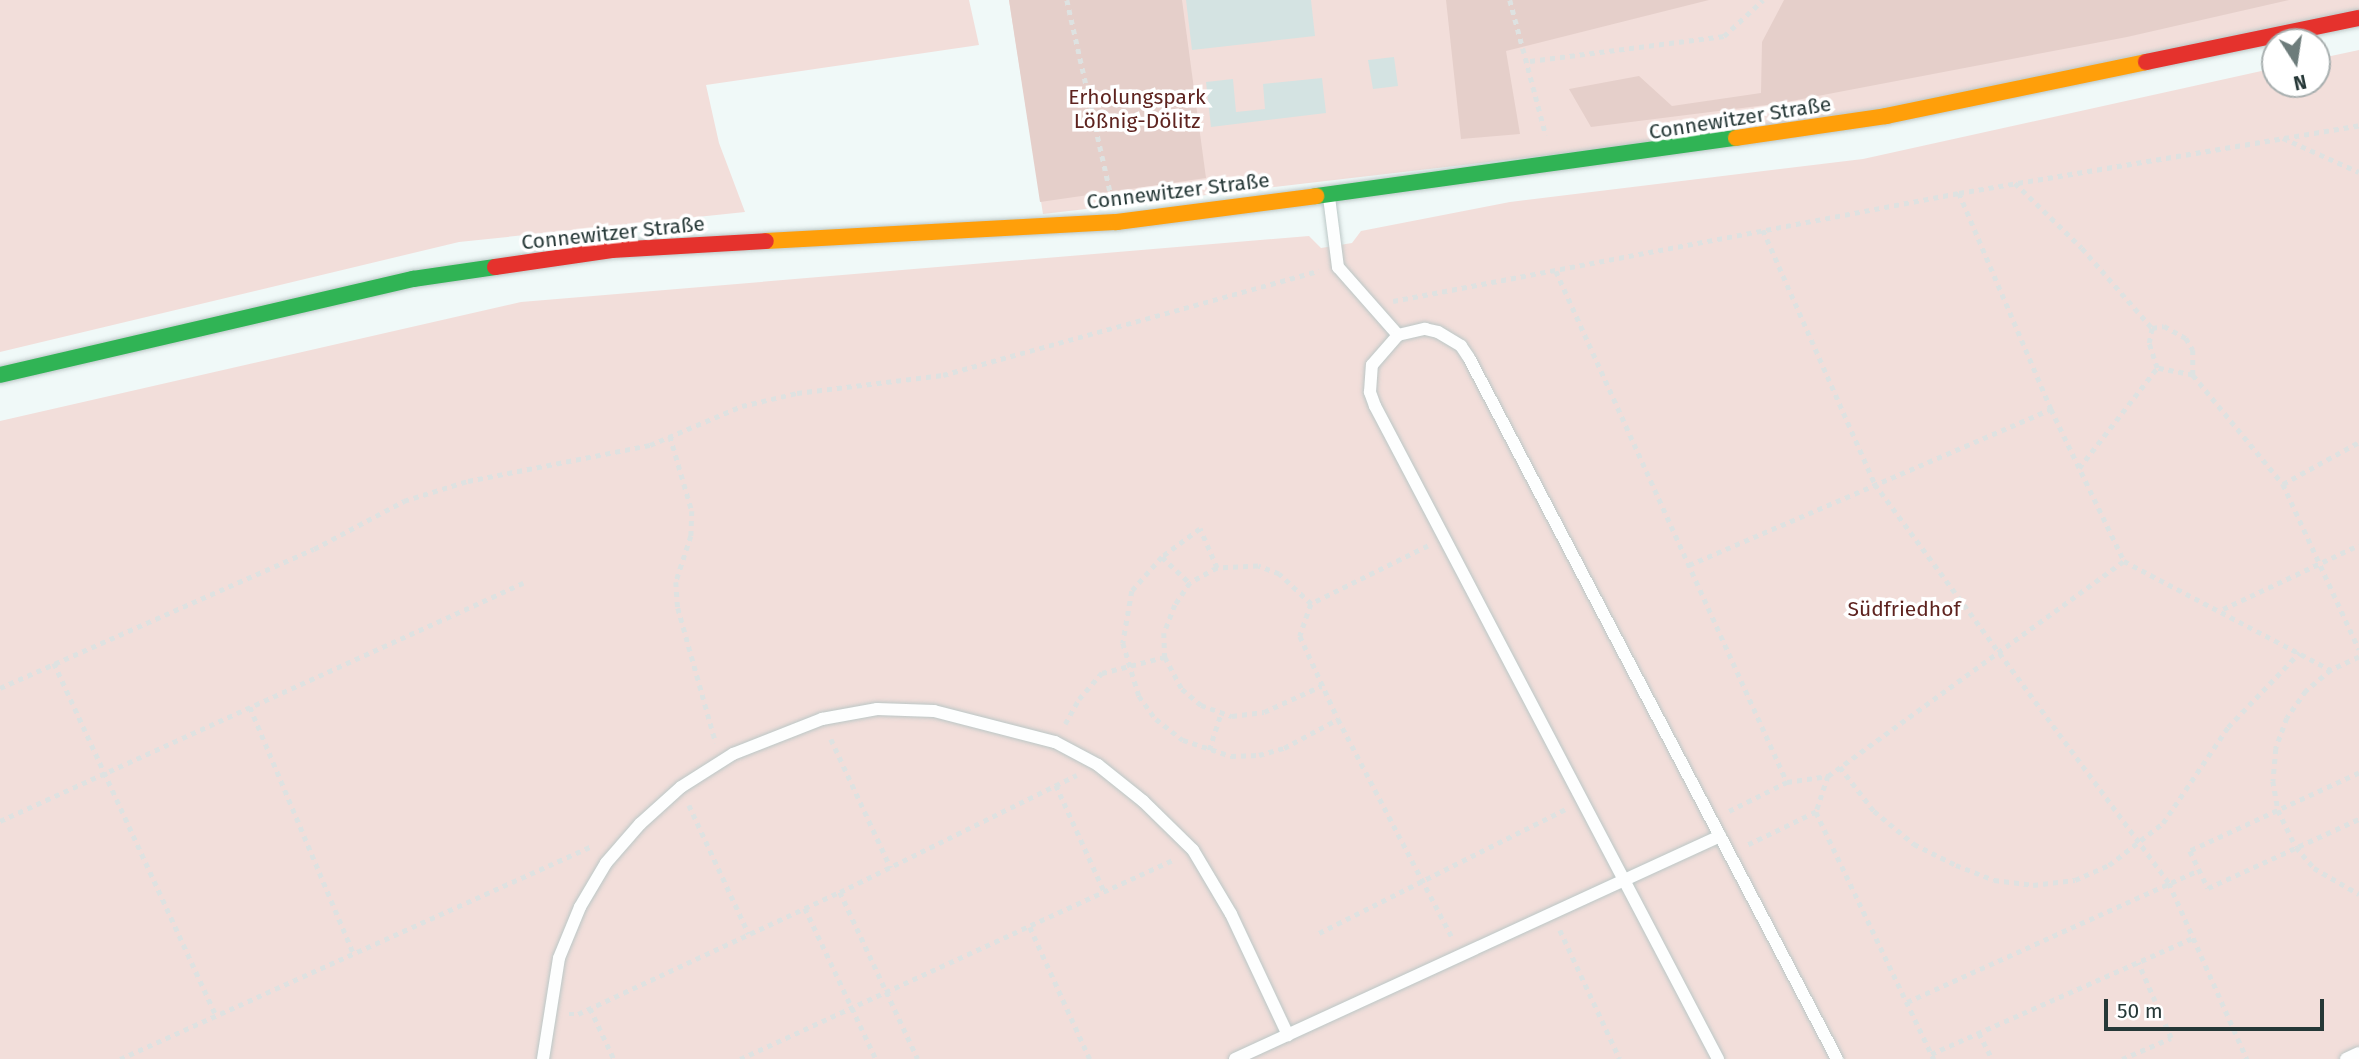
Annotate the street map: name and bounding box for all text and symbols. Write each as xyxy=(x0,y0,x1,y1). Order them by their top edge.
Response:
north arrow xyxy=(2261,28,2331,98)
text: N xyxy=(2292,70,2309,95)
park label: Erholungspark Lößnig-Dölitz xyxy=(1068,84,1206,134)
street label: Connewitzer Straße xyxy=(1647,91,1833,145)
street label: Connewitzer Straße xyxy=(1085,167,1271,215)
street label: Connewitzer Straße xyxy=(520,211,706,255)
park label: Südfriedhof xyxy=(1848,596,1960,622)
scale bar xyxy=(2107,986,2328,1030)
text: 50 m xyxy=(2117,998,2163,1024)

